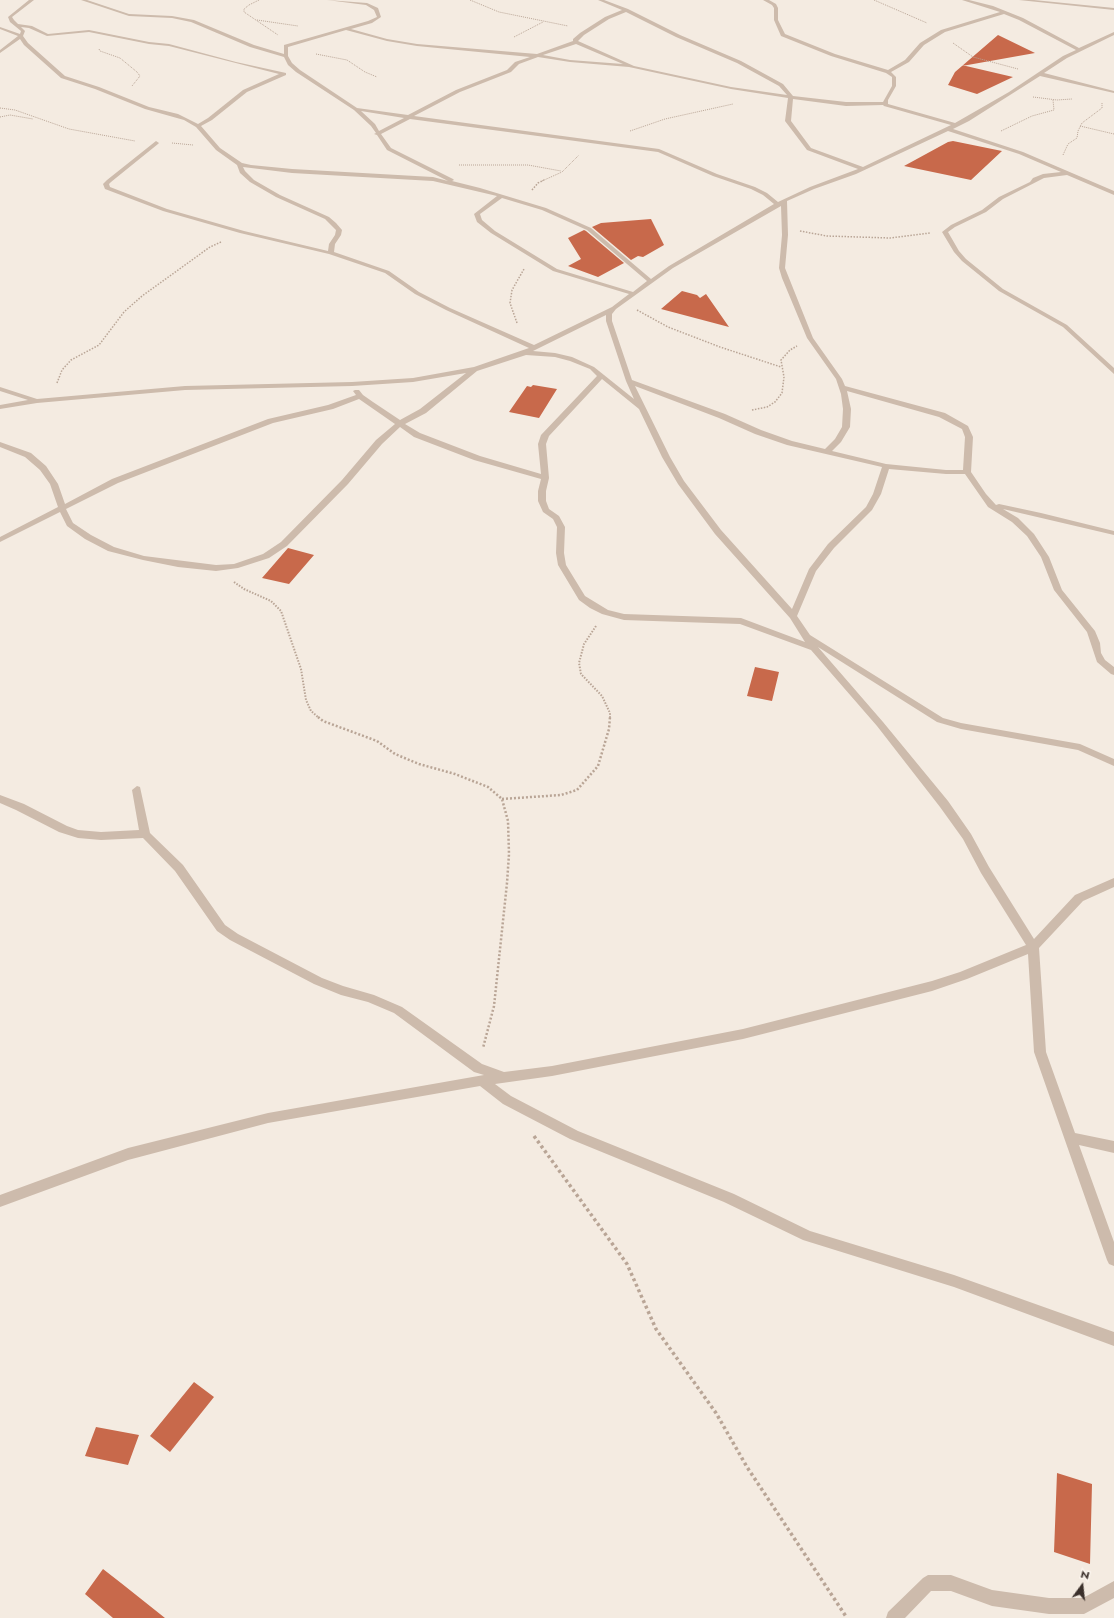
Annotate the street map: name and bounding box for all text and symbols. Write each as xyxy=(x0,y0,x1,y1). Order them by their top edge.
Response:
north arrow xyxy=(1062,1566,1102,1606)
text: N xyxy=(1079,1566,1091,1583)

